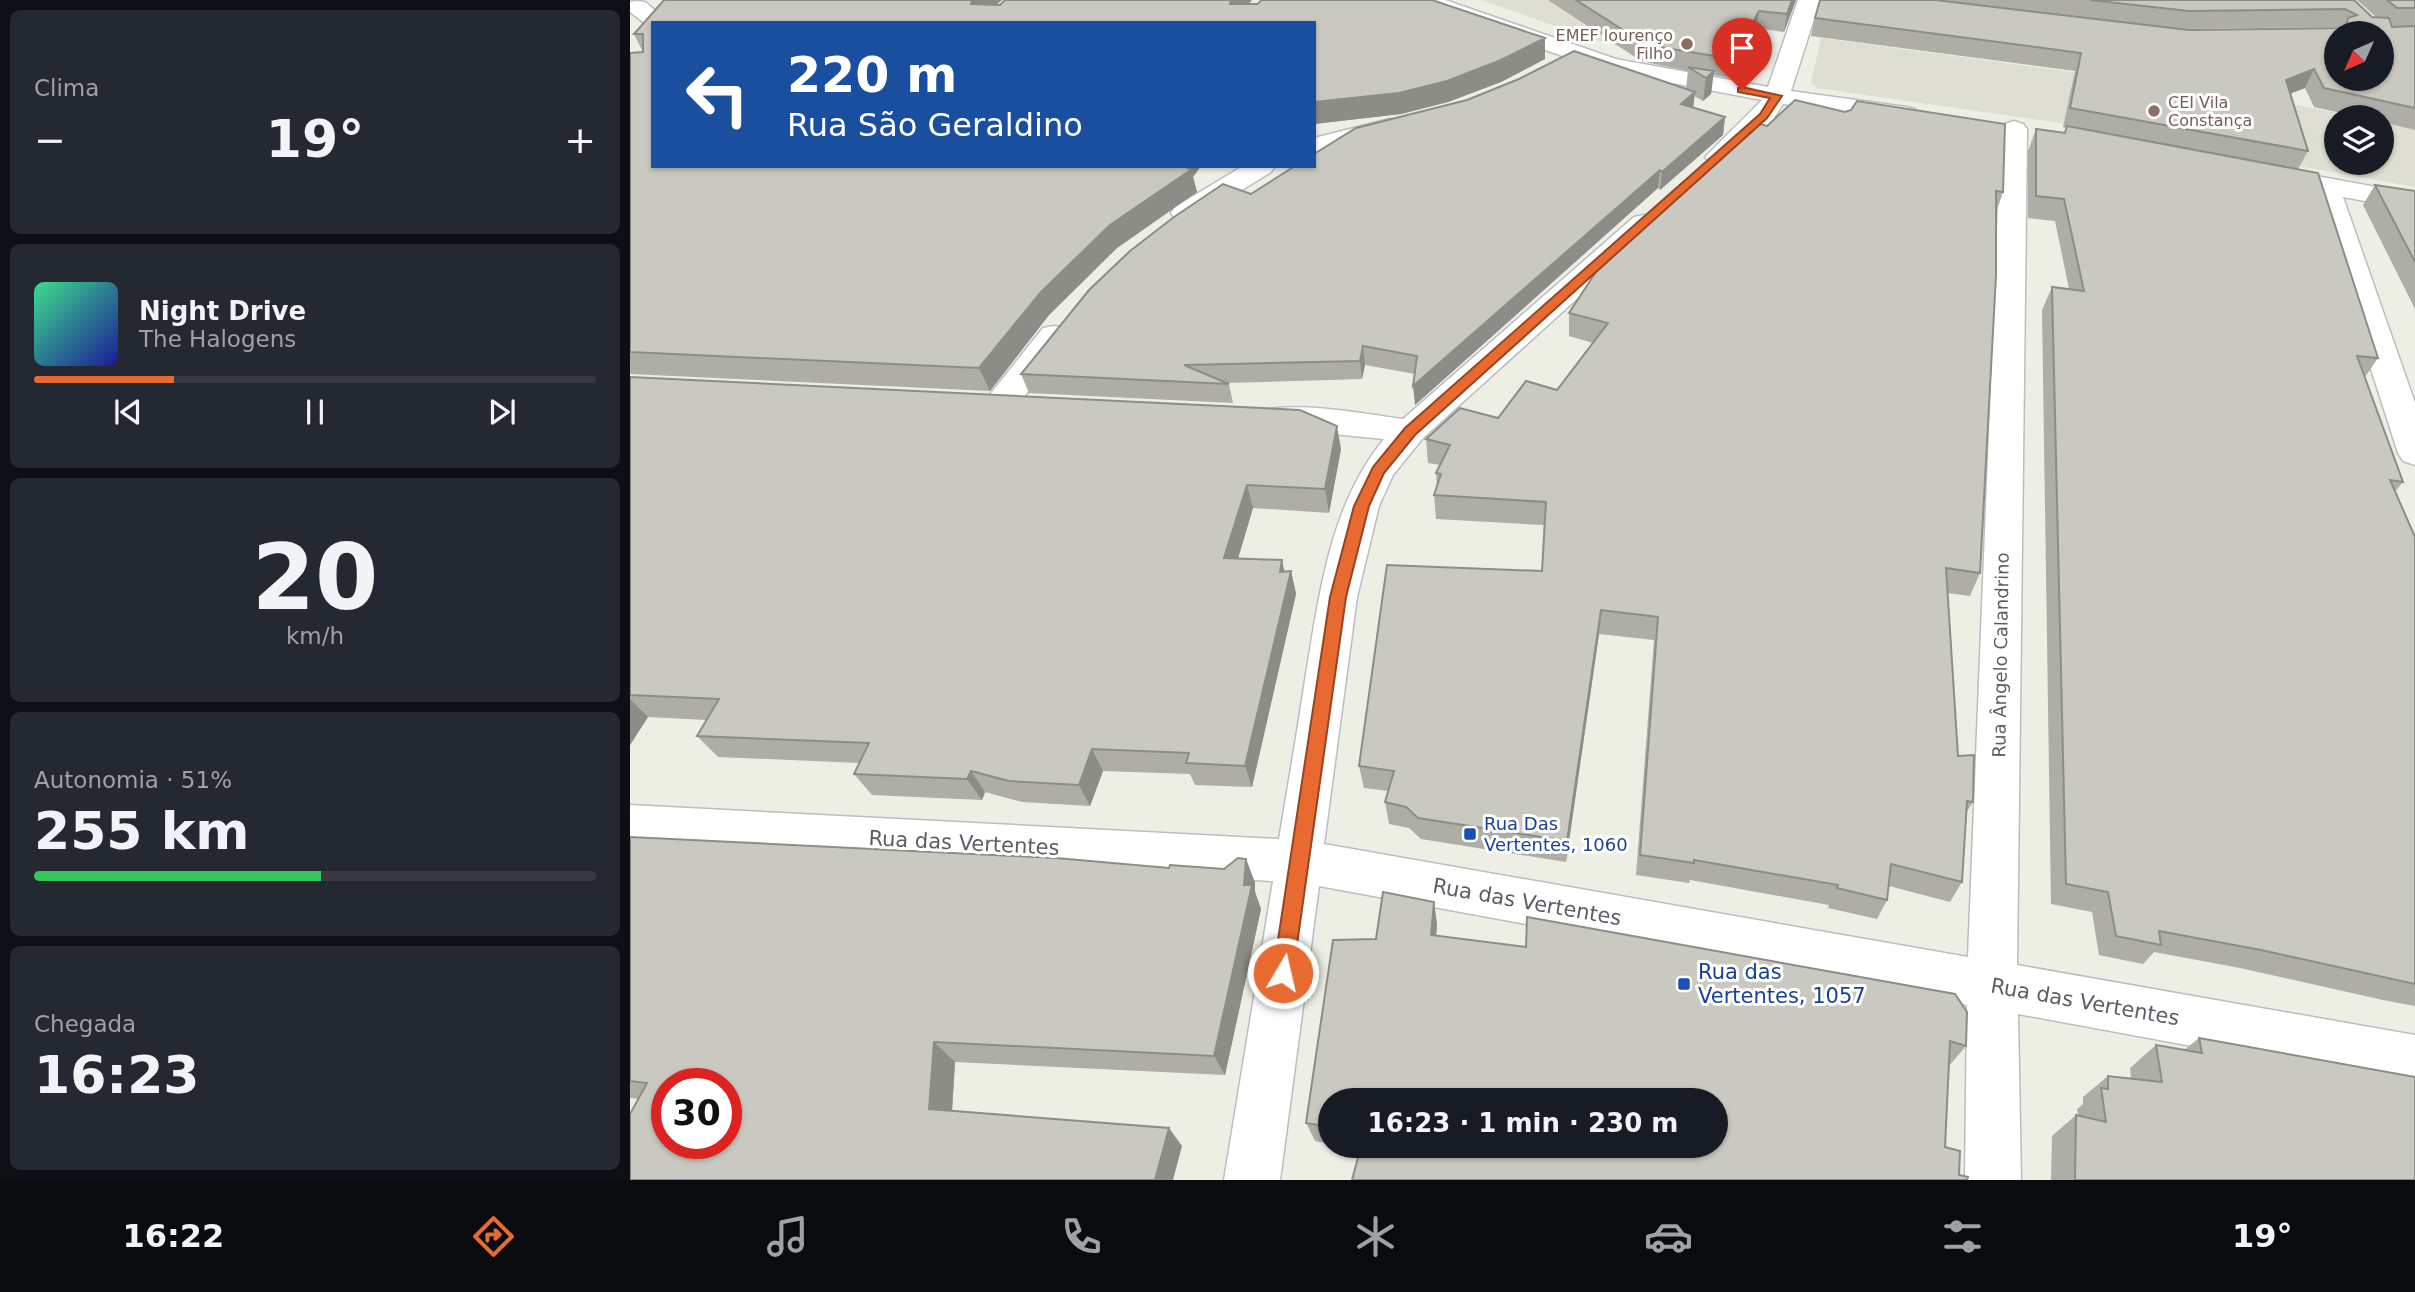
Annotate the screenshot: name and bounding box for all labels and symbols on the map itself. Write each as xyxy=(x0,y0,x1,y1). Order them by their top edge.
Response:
pin xyxy=(1712,18,1772,90)
north arrow xyxy=(2324,21,2394,91)
place label: EMEF lourenço Filho xyxy=(1556,26,1673,63)
marker: EMEF lourenço Filho xyxy=(1679,36,1695,52)
place label: CEI Vila Constança xyxy=(2168,93,2252,130)
marker: CEI Vila Constança xyxy=(2146,103,2162,119)
street label: Rua Ângelo Calandrino xyxy=(1988,552,2013,758)
place label: Rua Das Vertentes, 1060 xyxy=(1484,813,1628,855)
street label: Rua das Vertentes xyxy=(868,826,1060,860)
marker: Rua Das Vertentes, 1060 xyxy=(1462,826,1478,842)
street label: Rua das Vertentes xyxy=(1431,874,1623,930)
position arrow xyxy=(1246,936,1320,1010)
place label: Rua das Vertentes, 1057 xyxy=(1698,960,1866,1008)
street label: Rua das Vertentes xyxy=(1989,974,2181,1030)
marker: Rua das Vertentes, 1057 xyxy=(1676,976,1692,992)
speed limit sign: 30 xyxy=(651,1068,742,1159)

